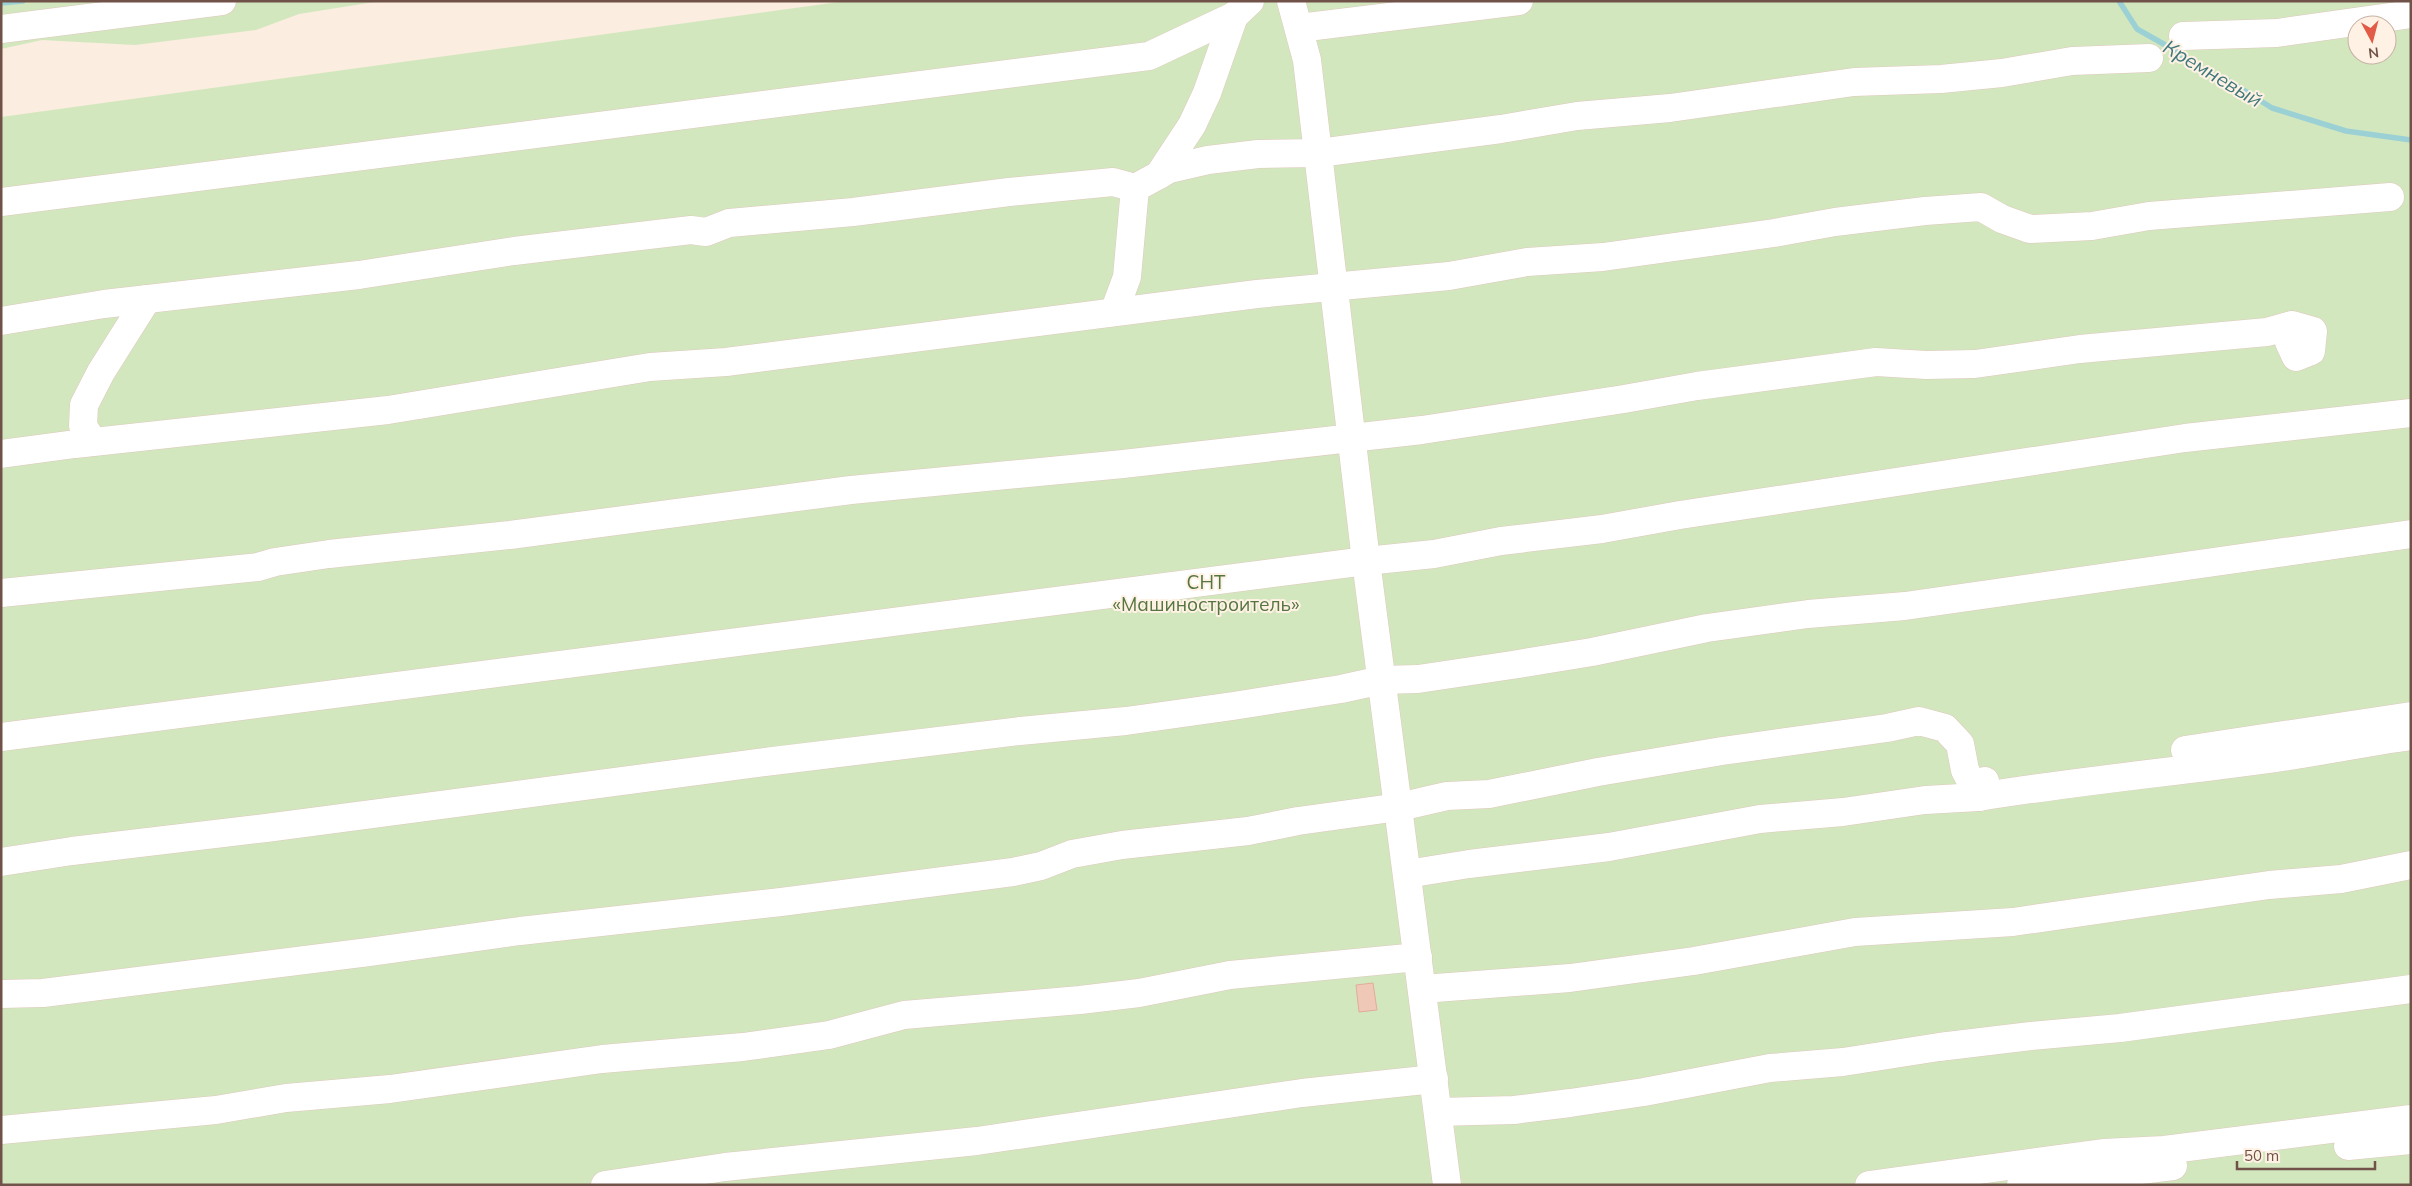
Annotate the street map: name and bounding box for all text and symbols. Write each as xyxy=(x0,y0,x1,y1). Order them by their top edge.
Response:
north arrow xyxy=(2347,15,2397,65)
water label: Кремневый xyxy=(2159,34,2267,112)
text: N xyxy=(2367,43,2380,62)
park label: СНТ «Машиностроитель» xyxy=(1113,570,1299,616)
scale bar xyxy=(2237,1138,2374,1170)
text: 50 m xyxy=(2244,1146,2279,1165)

